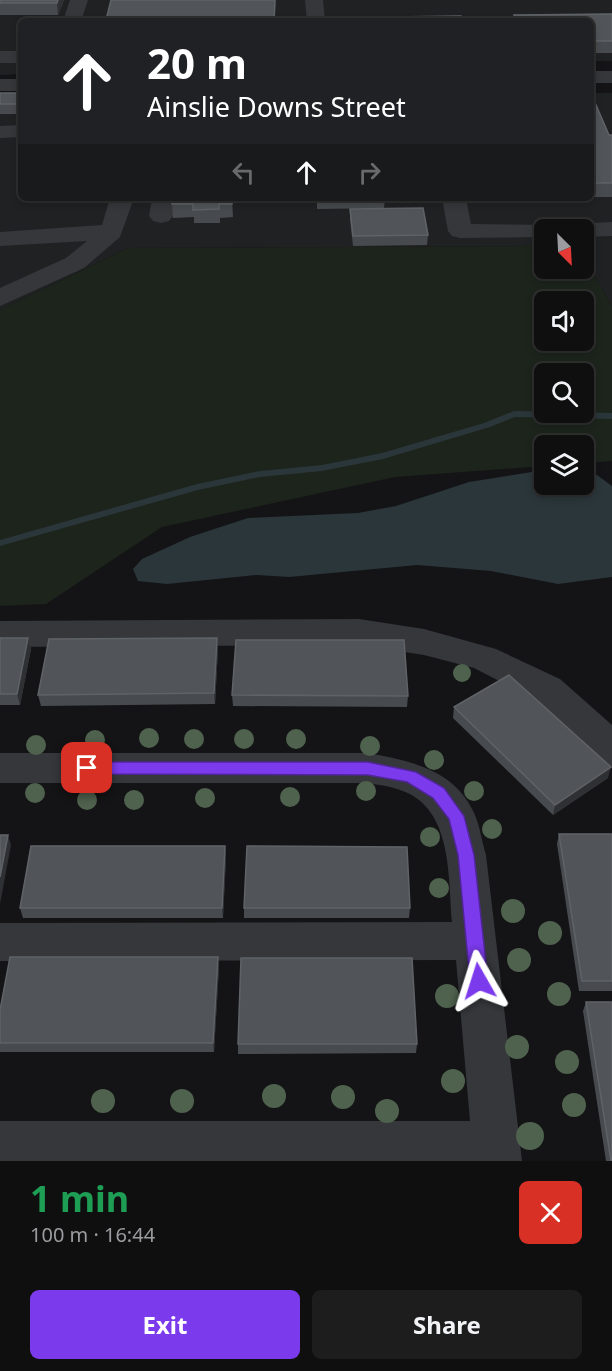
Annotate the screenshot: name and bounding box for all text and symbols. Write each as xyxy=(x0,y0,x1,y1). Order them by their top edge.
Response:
text: 20 m xyxy=(147,34,247,91)
icon: ahead xyxy=(48,42,126,120)
text: Ainslie Downs Street xyxy=(147,88,406,125)
icon: left xyxy=(227,156,260,189)
icon: ahead xyxy=(290,156,323,189)
icon: right xyxy=(353,156,386,189)
north arrow xyxy=(534,219,594,279)
map controls xyxy=(534,219,594,495)
button: sound xyxy=(534,291,594,351)
button: search xyxy=(534,363,594,423)
button: layers xyxy=(534,435,594,495)
pin xyxy=(61,742,112,793)
icon: arrive xyxy=(70,751,103,784)
position arrow xyxy=(447,949,511,1013)
text: 1 min xyxy=(30,1174,129,1223)
button: close xyxy=(519,1181,582,1244)
text: 100 m · 16:44 xyxy=(30,1221,155,1248)
button: Exit xyxy=(30,1290,300,1359)
button: Share xyxy=(312,1290,582,1359)

